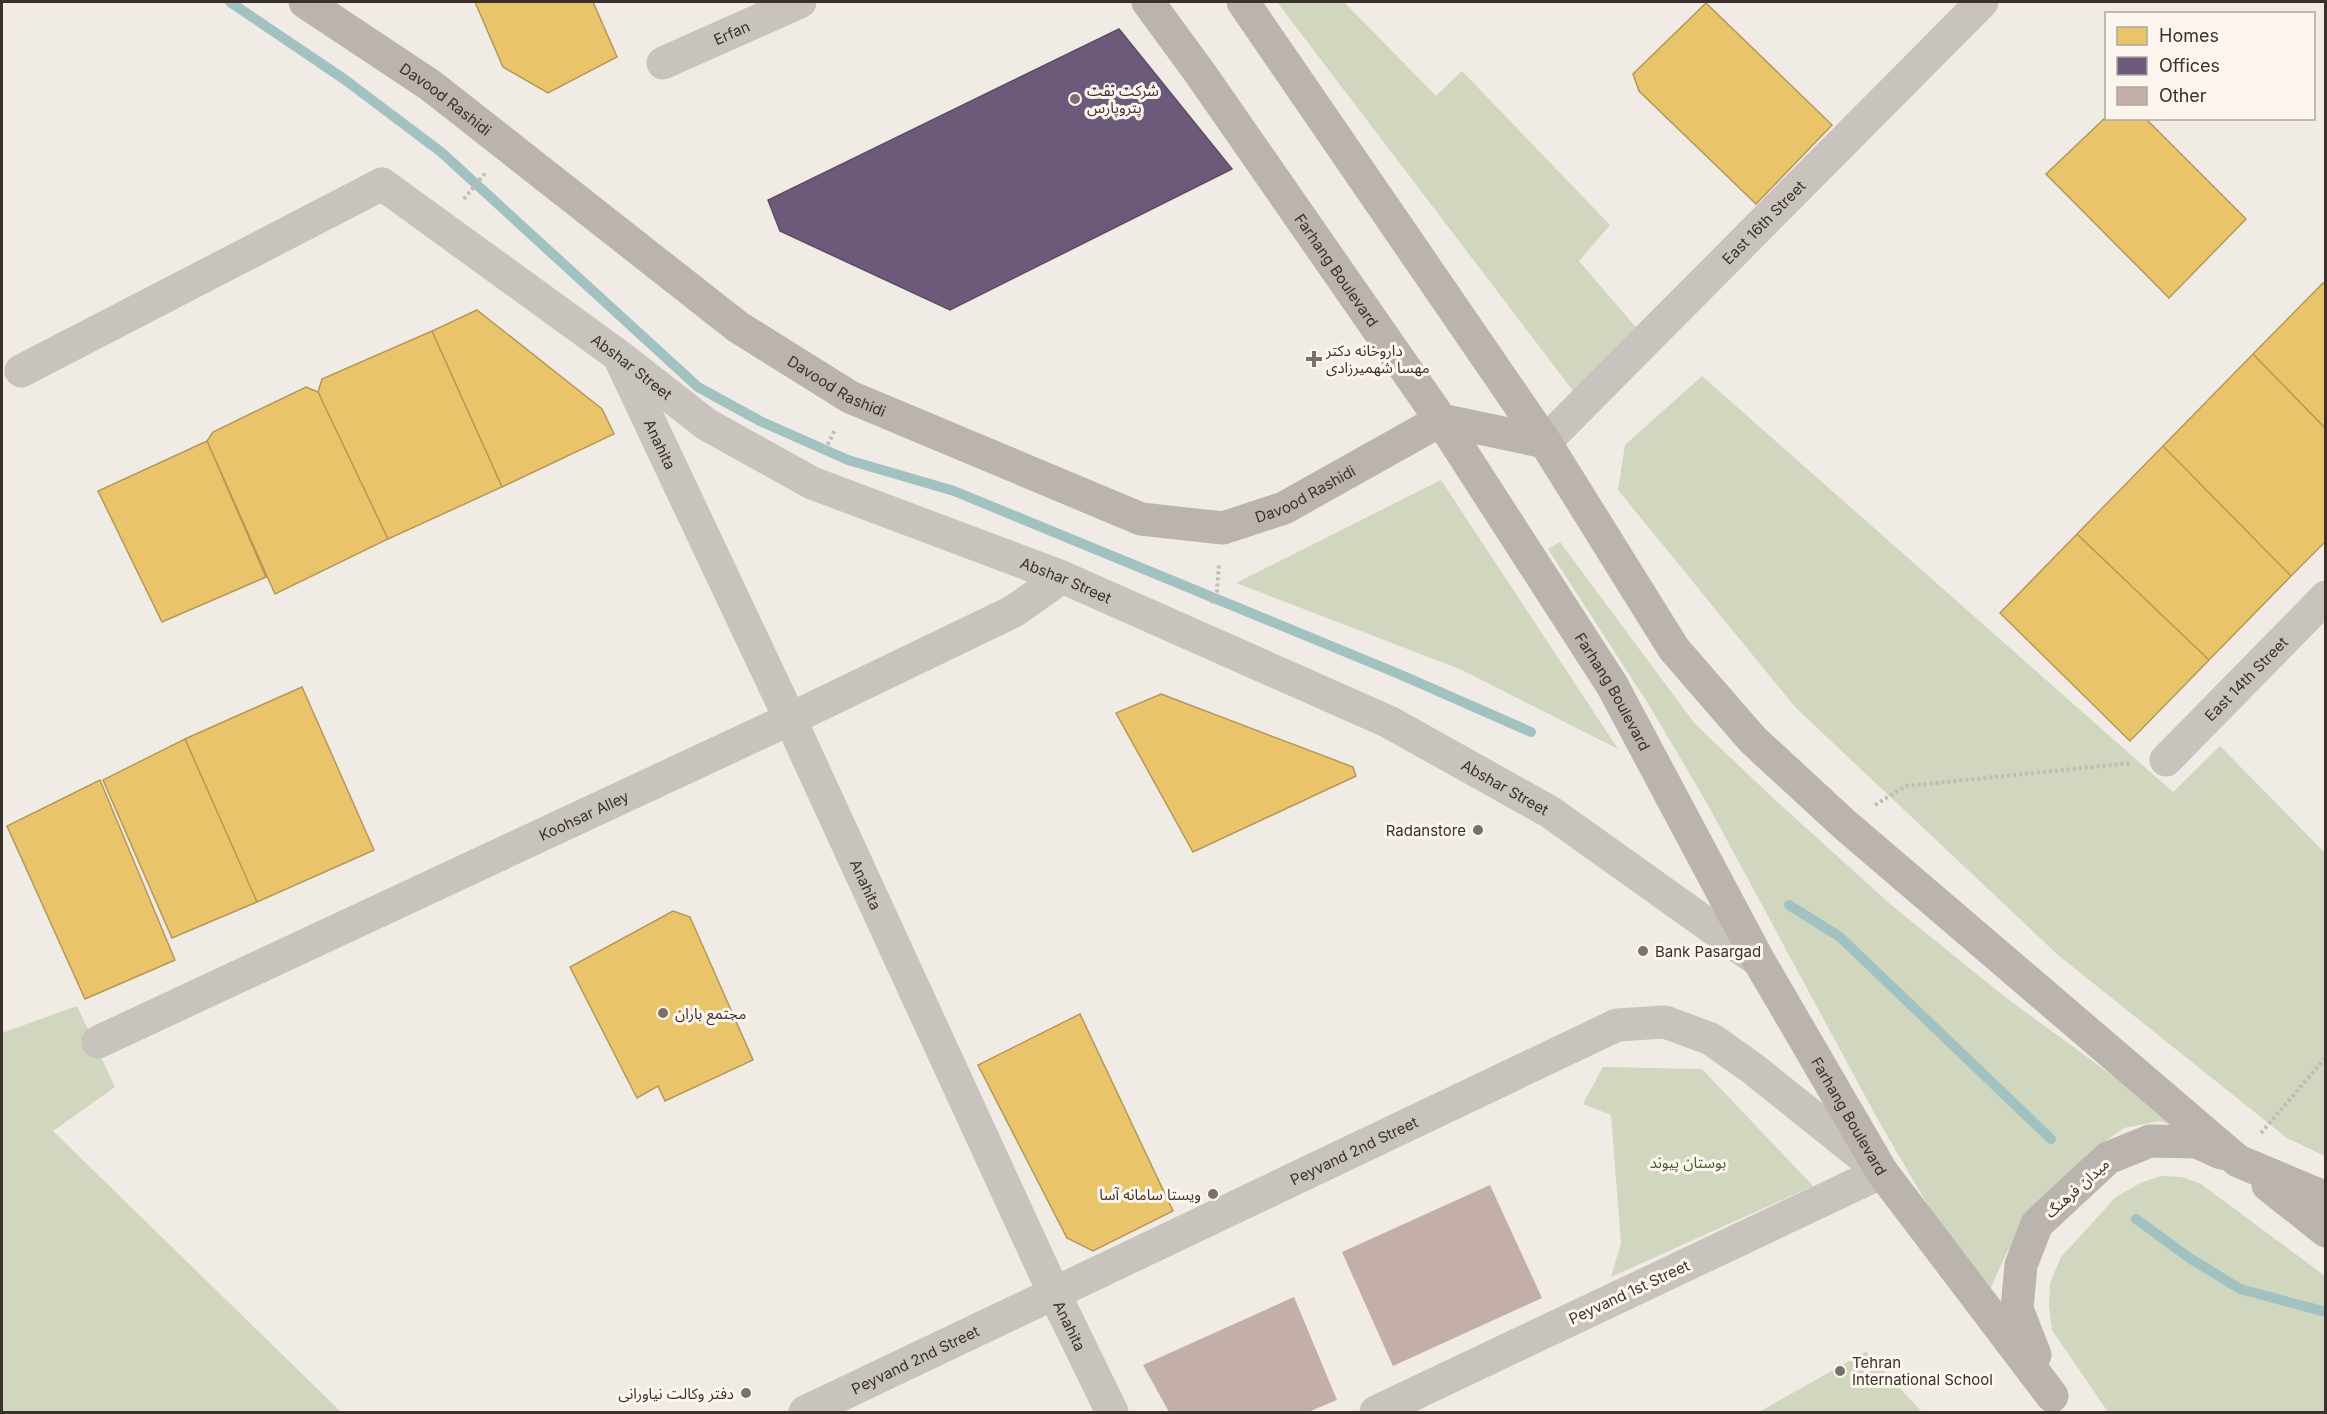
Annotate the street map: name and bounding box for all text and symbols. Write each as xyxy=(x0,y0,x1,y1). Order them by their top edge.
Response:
legend xyxy=(2105,12,2315,120)
street label: Erfan xyxy=(710,16,753,49)
text: Homes xyxy=(2159,25,2219,46)
text: Offices xyxy=(2159,55,2220,76)
street label: Davood Rashidi xyxy=(396,58,496,139)
place label: شرکت نفت پتروپارس xyxy=(1087,81,1159,118)
text: Other xyxy=(2159,85,2207,106)
marker: شرکت نفت پتروپارس xyxy=(1068,92,1082,106)
street label: East 16th Street xyxy=(1718,176,1809,268)
street label: Farhang Boulevard xyxy=(1291,210,1383,330)
street label: Abshar Street xyxy=(588,330,676,404)
place label: داروخانه دکتر مهسا شهمیرزادی xyxy=(1325,341,1430,377)
street label: Davood Rashidi xyxy=(784,351,889,420)
marker: داروخانه دکتر مهسا شهمیرزادی xyxy=(1307,352,1321,366)
street label: Anahita xyxy=(640,416,680,472)
street label: Davood Rashidi xyxy=(1253,461,1358,526)
street label: Abshar Street xyxy=(1018,553,1115,607)
street label: Farhang Boulevard xyxy=(1571,629,1655,754)
street label: East 14th Street xyxy=(2200,632,2291,725)
street label: Abshar Street xyxy=(1458,755,1552,819)
street label: Koohsar Alley xyxy=(536,786,632,844)
place label: Radanstore xyxy=(1386,821,1466,840)
marker: Radanstore xyxy=(1471,823,1485,837)
street label: Anahita xyxy=(846,856,886,913)
place label: Bank Pasargad xyxy=(1655,942,1761,961)
marker: Bank Pasargad xyxy=(1636,944,1650,958)
place label: مجتمع باران xyxy=(675,1004,746,1026)
marker: مجتمع باران xyxy=(656,1006,670,1020)
street label: Farhang Boulevard xyxy=(1808,1054,1891,1179)
street label: Peyvand 2nd Street xyxy=(1287,1112,1421,1189)
park label: بوستان پیوند xyxy=(1650,1153,1726,1173)
street label: میدان فرهنگ xyxy=(2041,1154,2113,1222)
place label: ویستا سامانه آسا xyxy=(1099,1185,1201,1204)
marker: ویستا سامانه آسا xyxy=(1206,1187,1220,1201)
street label: Peyvand 1st Street xyxy=(1566,1256,1692,1328)
street label: Anahita xyxy=(1050,1297,1090,1354)
street label: Peyvand 2nd Street xyxy=(848,1321,982,1398)
place label: Tehran International School xyxy=(1852,1353,1993,1389)
marker: Tehran International School xyxy=(1833,1364,1847,1378)
place label: دفتر وکالت نیاورانی xyxy=(618,1384,734,1403)
marker: دفتر وکالت نیاورانی xyxy=(739,1386,753,1400)

